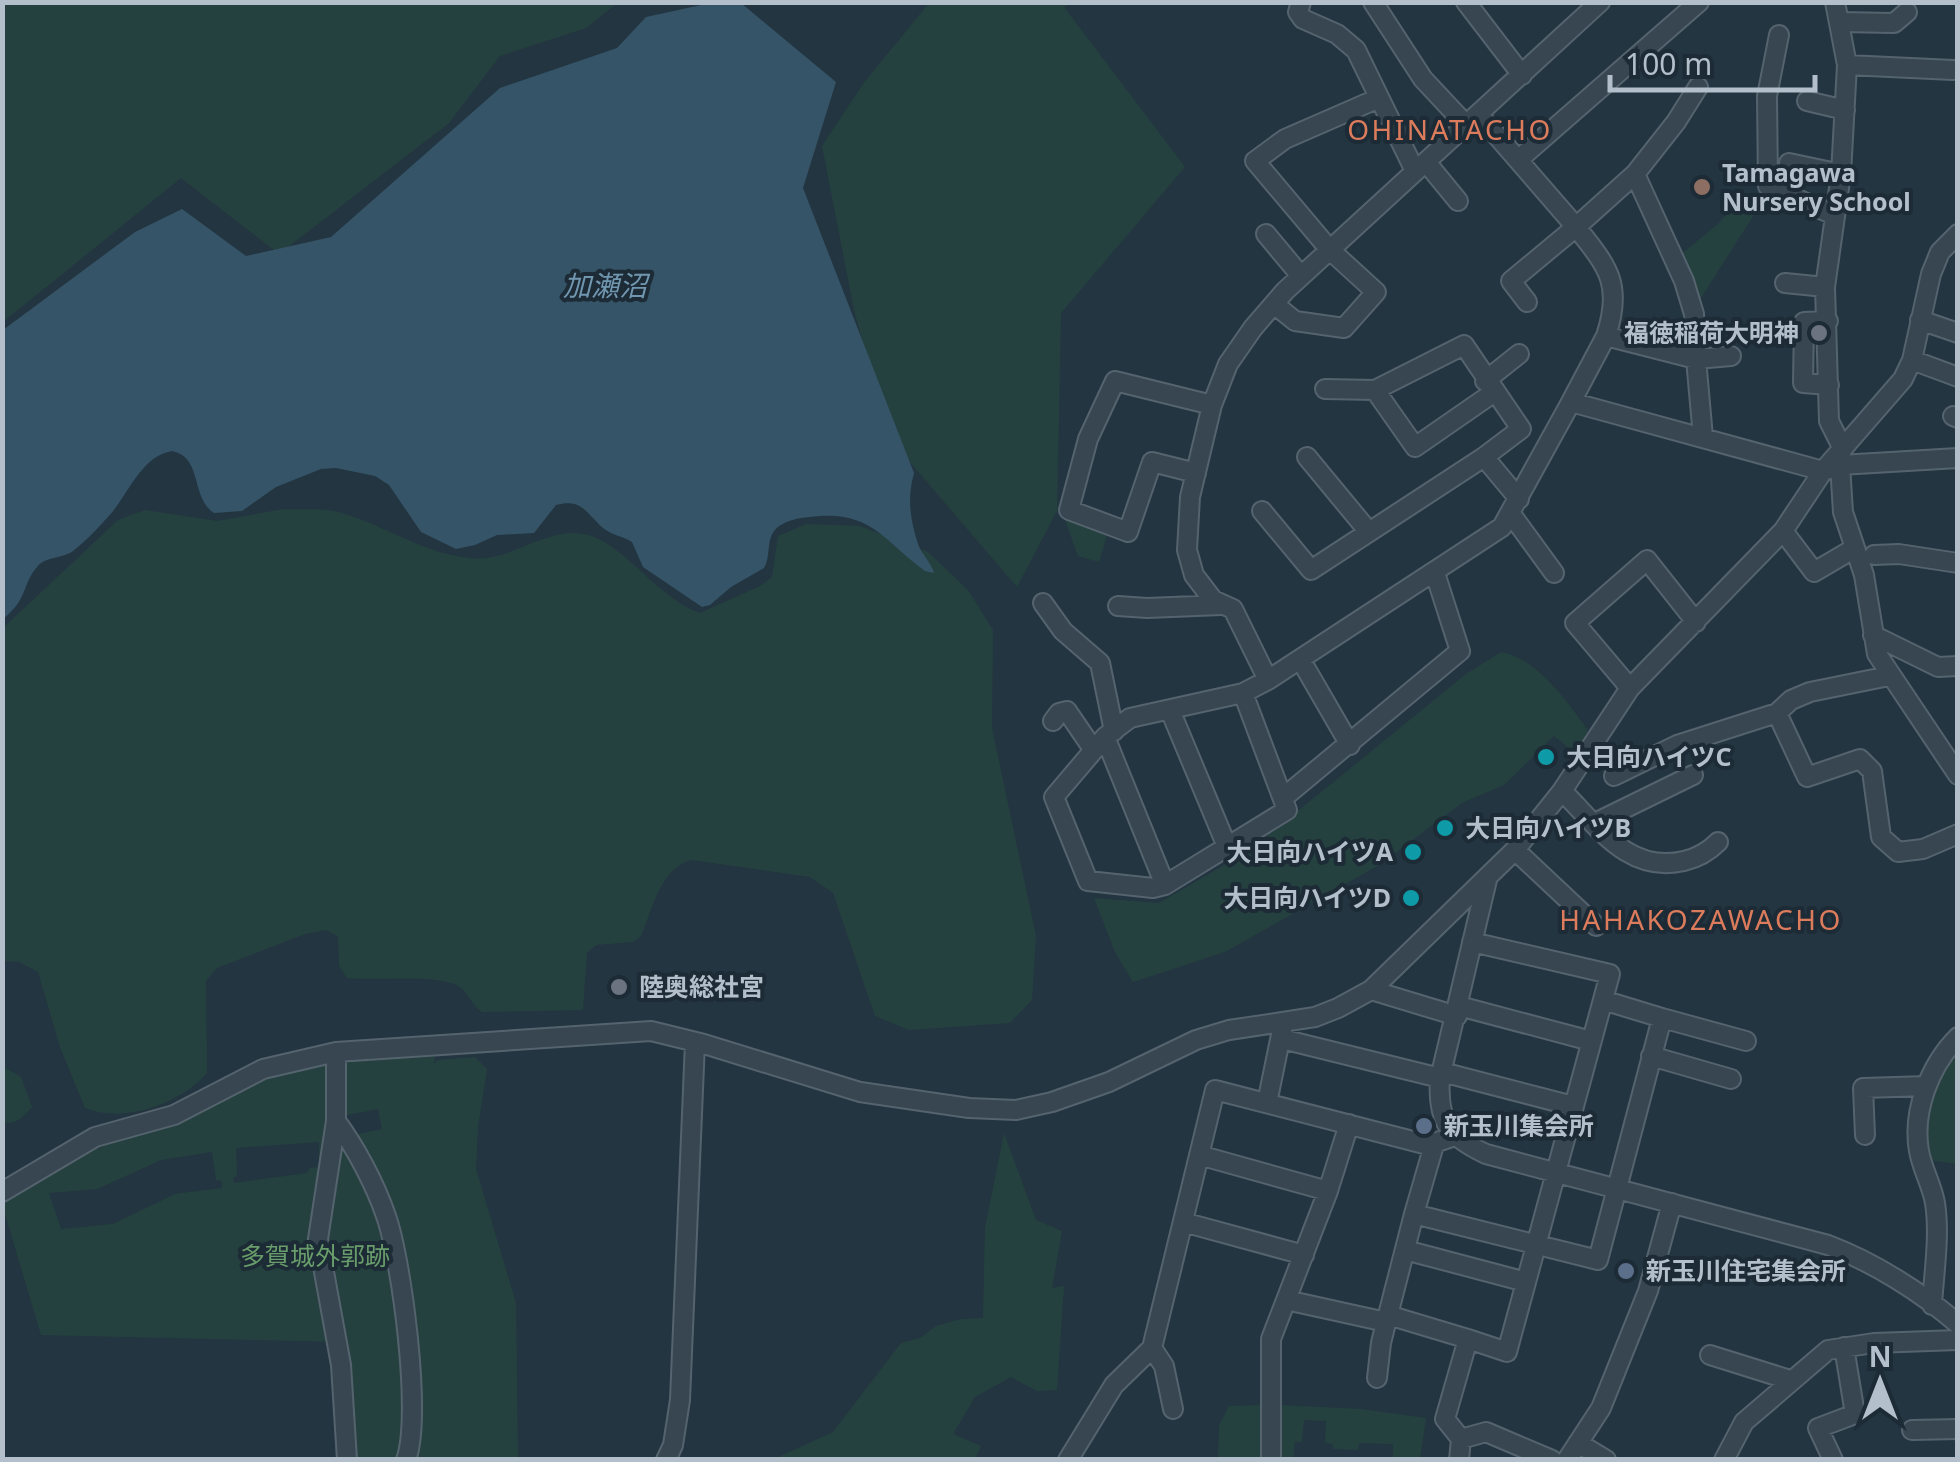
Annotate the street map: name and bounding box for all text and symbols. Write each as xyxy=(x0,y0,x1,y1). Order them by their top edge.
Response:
scale bar xyxy=(1610,30,1815,92)
text: 100 m xyxy=(1625,43,1712,84)
district label: OHINATACHO xyxy=(1347,110,1553,148)
place label: Tamagawa Nursery School xyxy=(1722,155,1911,218)
marker: Tamagawa Nursery School xyxy=(1691,176,1713,198)
water label: 加瀬沼 xyxy=(563,266,651,304)
place label: 福徳稲荷大明神 xyxy=(1624,315,1799,349)
marker: 福徳稲荷大明神 xyxy=(1808,322,1830,344)
place label: 大日向ハイツC xyxy=(1566,739,1732,773)
marker: 大日向ハイツC xyxy=(1535,746,1557,768)
place label: 大日向ハイツB xyxy=(1465,810,1631,844)
marker: 大日向ハイツB xyxy=(1434,817,1456,839)
place label: 大日向ハイツA xyxy=(1226,834,1394,868)
marker: 大日向ハイツA xyxy=(1402,841,1424,863)
place label: 大日向ハイツD xyxy=(1223,880,1391,914)
marker: 大日向ハイツD xyxy=(1400,887,1422,909)
district label: HAHAKOZAWACHO xyxy=(1559,900,1843,938)
place label: 陸奥総社宮 xyxy=(639,969,764,1003)
marker: 陸奥総社宮 xyxy=(608,976,630,998)
place label: 新玉川集会所 xyxy=(1444,1108,1594,1142)
marker: 新玉川集会所 xyxy=(1413,1115,1435,1137)
park label: 多賀城外郭跡 xyxy=(240,1238,390,1272)
place label: 新玉川住宅集会所 xyxy=(1646,1253,1846,1287)
marker: 新玉川住宅集会所 xyxy=(1615,1260,1637,1282)
north arrow xyxy=(1830,1332,1930,1432)
text: N xyxy=(1869,1337,1891,1375)

